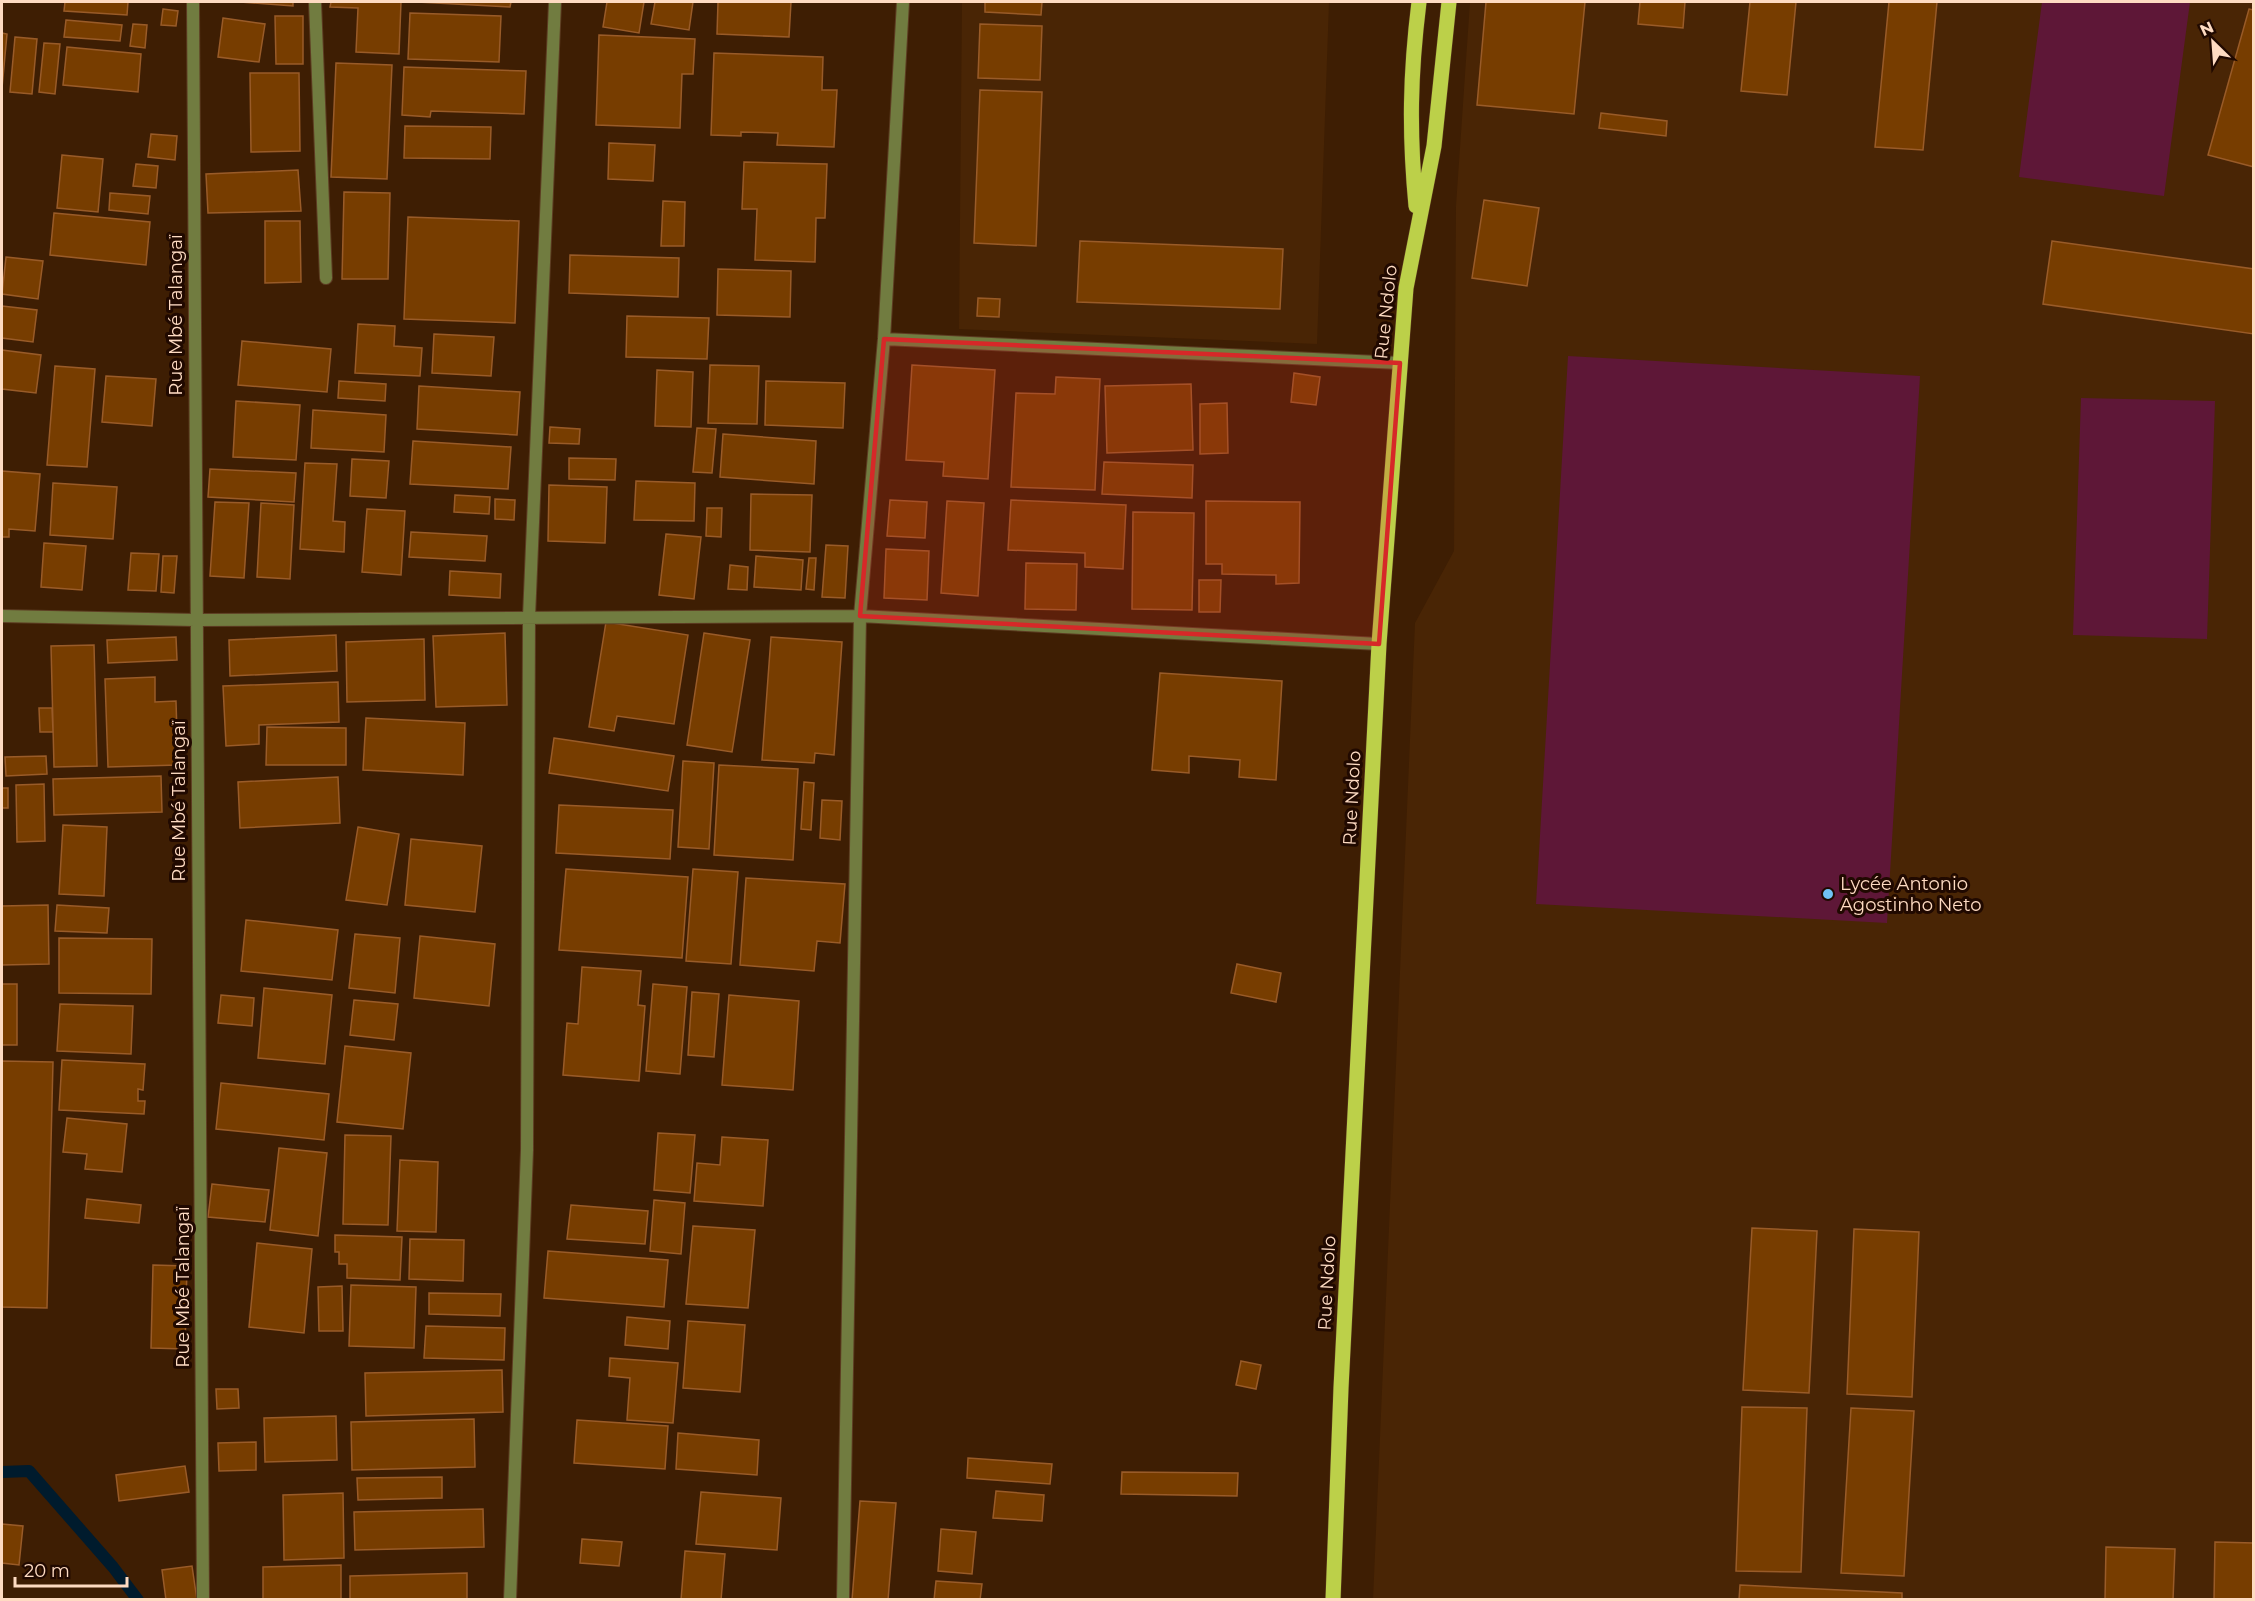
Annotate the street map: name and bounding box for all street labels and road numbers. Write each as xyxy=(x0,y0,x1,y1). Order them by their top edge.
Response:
street label: Rue Mbé Talangaï xyxy=(165,234,187,396)
street label: Rue Ndolo xyxy=(1370,264,1402,360)
street label: Rue Mbé Talangaï xyxy=(168,720,190,882)
street label: Rue Ndolo xyxy=(1339,750,1365,846)
street label: Rue Mbé Talangaï xyxy=(172,1206,194,1368)
street label: Rue Ndolo xyxy=(1314,1235,1340,1331)

